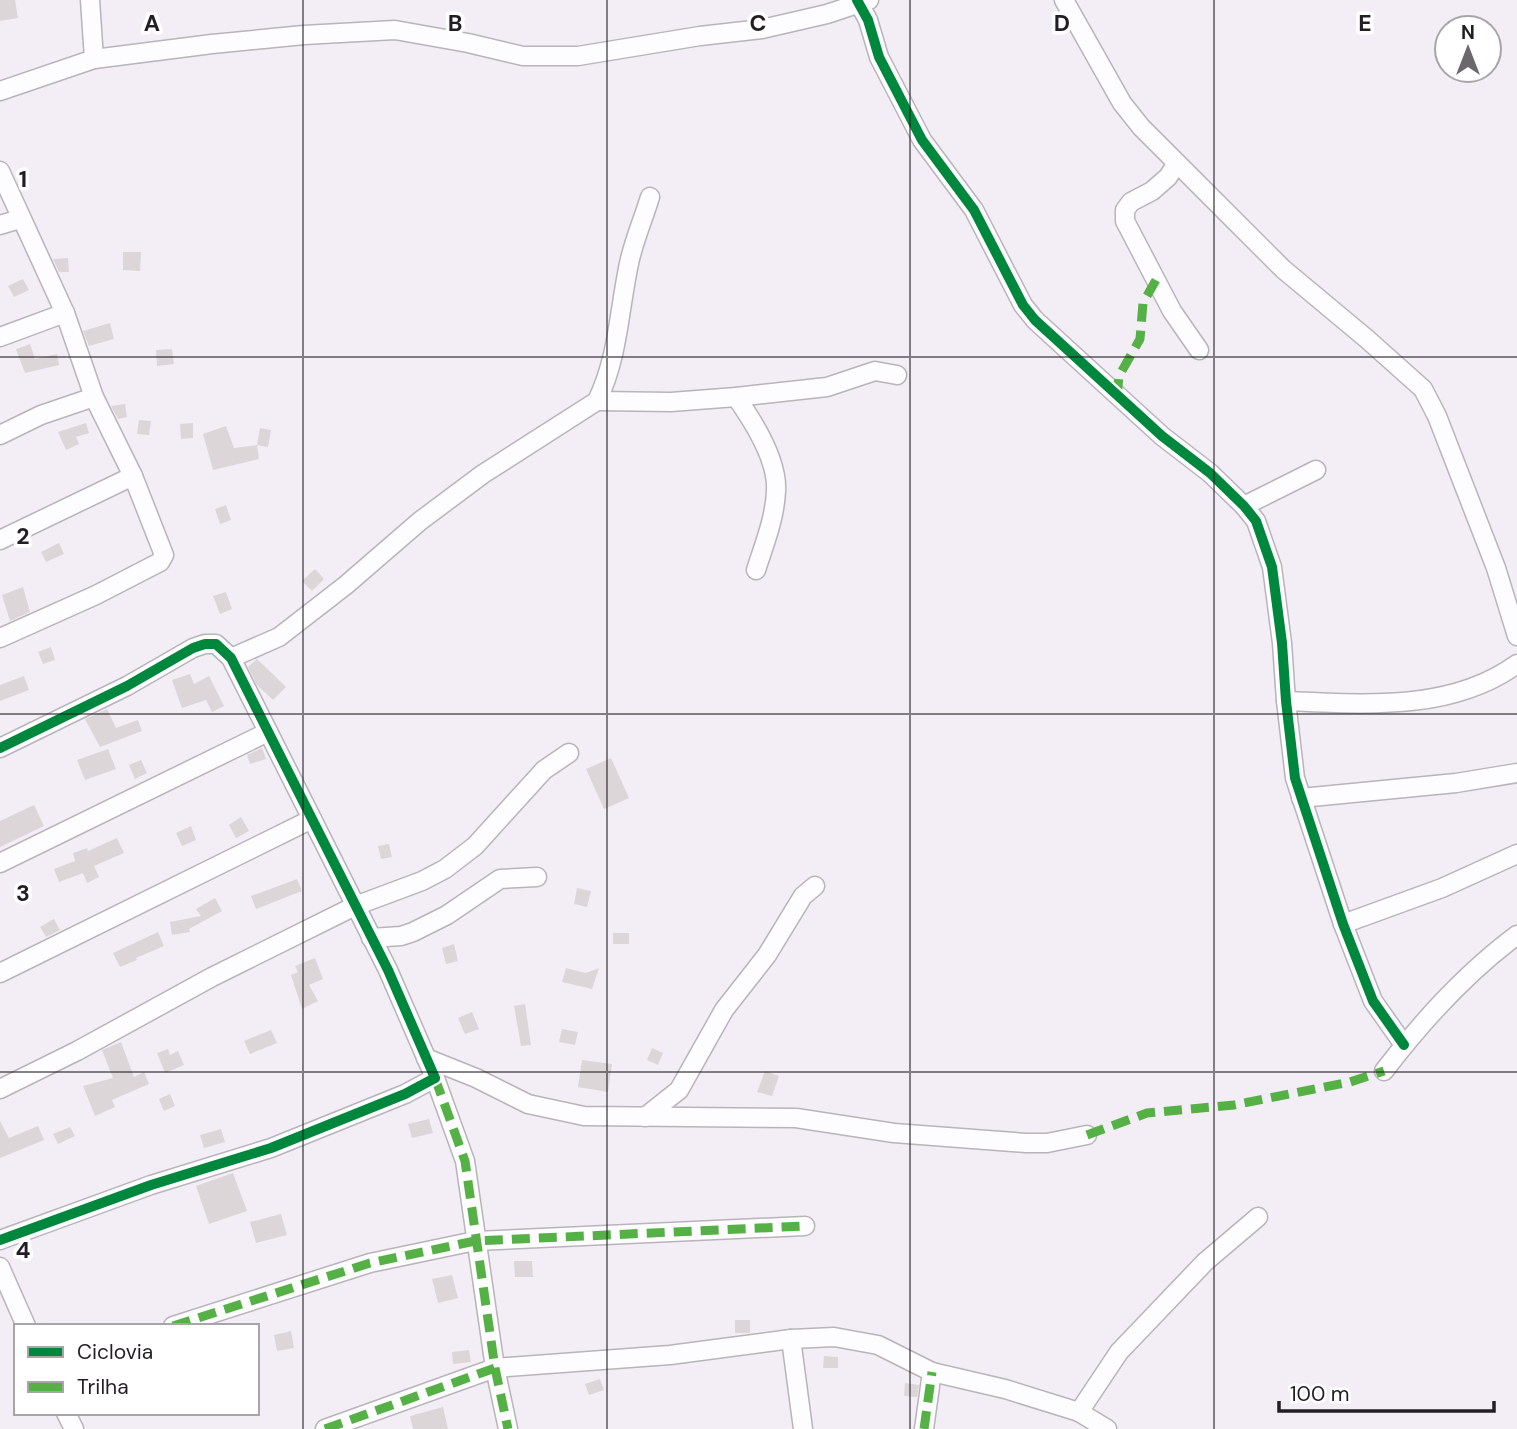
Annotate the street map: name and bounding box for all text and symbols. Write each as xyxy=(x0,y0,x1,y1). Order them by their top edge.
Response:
text: A xyxy=(144,8,160,38)
text: B xyxy=(448,8,462,38)
text: C xyxy=(750,8,766,38)
text: D xyxy=(1054,8,1070,38)
text: E xyxy=(1358,8,1372,38)
north arrow xyxy=(1433,14,1503,84)
text: N xyxy=(1461,20,1475,45)
text: 1 xyxy=(19,164,27,194)
text: 2 xyxy=(16,521,30,551)
text: 3 xyxy=(16,878,30,908)
text: 4 xyxy=(16,1235,31,1265)
legend xyxy=(14,1324,259,1415)
text: Ciclovia xyxy=(77,1338,153,1366)
scale bar xyxy=(1279,1370,1494,1414)
text: Trilha xyxy=(77,1373,129,1401)
text: 100 m xyxy=(1290,1380,1350,1408)

